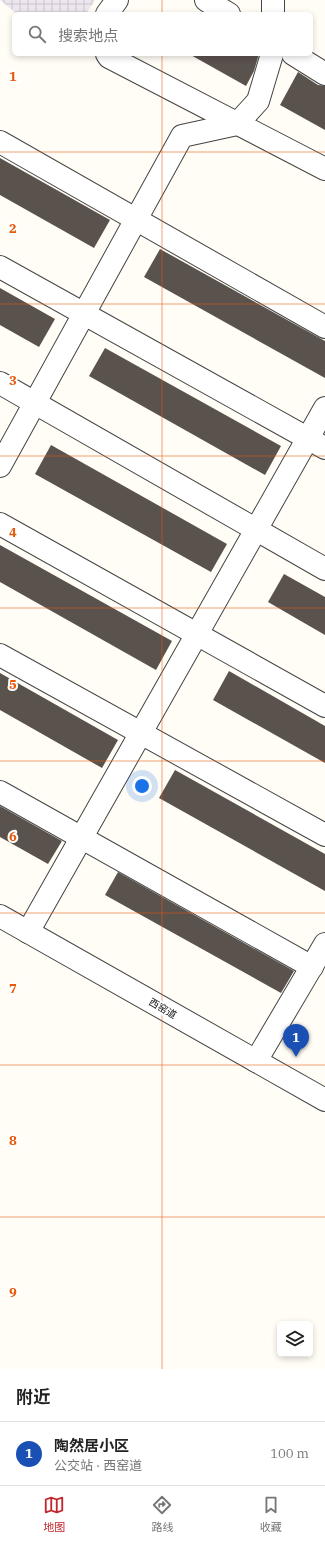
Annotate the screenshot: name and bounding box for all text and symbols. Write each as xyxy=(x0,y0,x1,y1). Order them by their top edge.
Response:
search box xyxy=(12,12,313,56)
icon: search xyxy=(26,23,48,45)
text: 搜索地点 xyxy=(58,26,118,45)
text: 1 xyxy=(9,68,17,85)
text: 2 xyxy=(9,220,17,237)
text: 3 xyxy=(9,372,17,389)
text: 4 xyxy=(9,524,17,541)
text: 5 xyxy=(9,676,17,693)
your location xyxy=(132,776,152,796)
text: 6 xyxy=(9,828,17,845)
text: 7 xyxy=(9,980,17,997)
street label: 西窑道 xyxy=(147,995,179,1022)
pin: 1 xyxy=(283,1024,309,1057)
text: 8 xyxy=(9,1132,17,1149)
text: 9 xyxy=(9,1284,17,1301)
map controls xyxy=(277,1321,313,1357)
button: layers xyxy=(277,1321,313,1357)
text: 附近 xyxy=(16,1386,50,1408)
text: 陶然居小区 xyxy=(54,1436,129,1455)
text: 1 xyxy=(25,1445,33,1462)
text: 100 m xyxy=(270,1445,309,1462)
text: 公交站 · 西窑道 xyxy=(54,1457,142,1474)
tab: 地图 xyxy=(43,1494,65,1534)
tab: 路线 xyxy=(151,1494,173,1534)
tab: 收藏 xyxy=(260,1494,282,1534)

